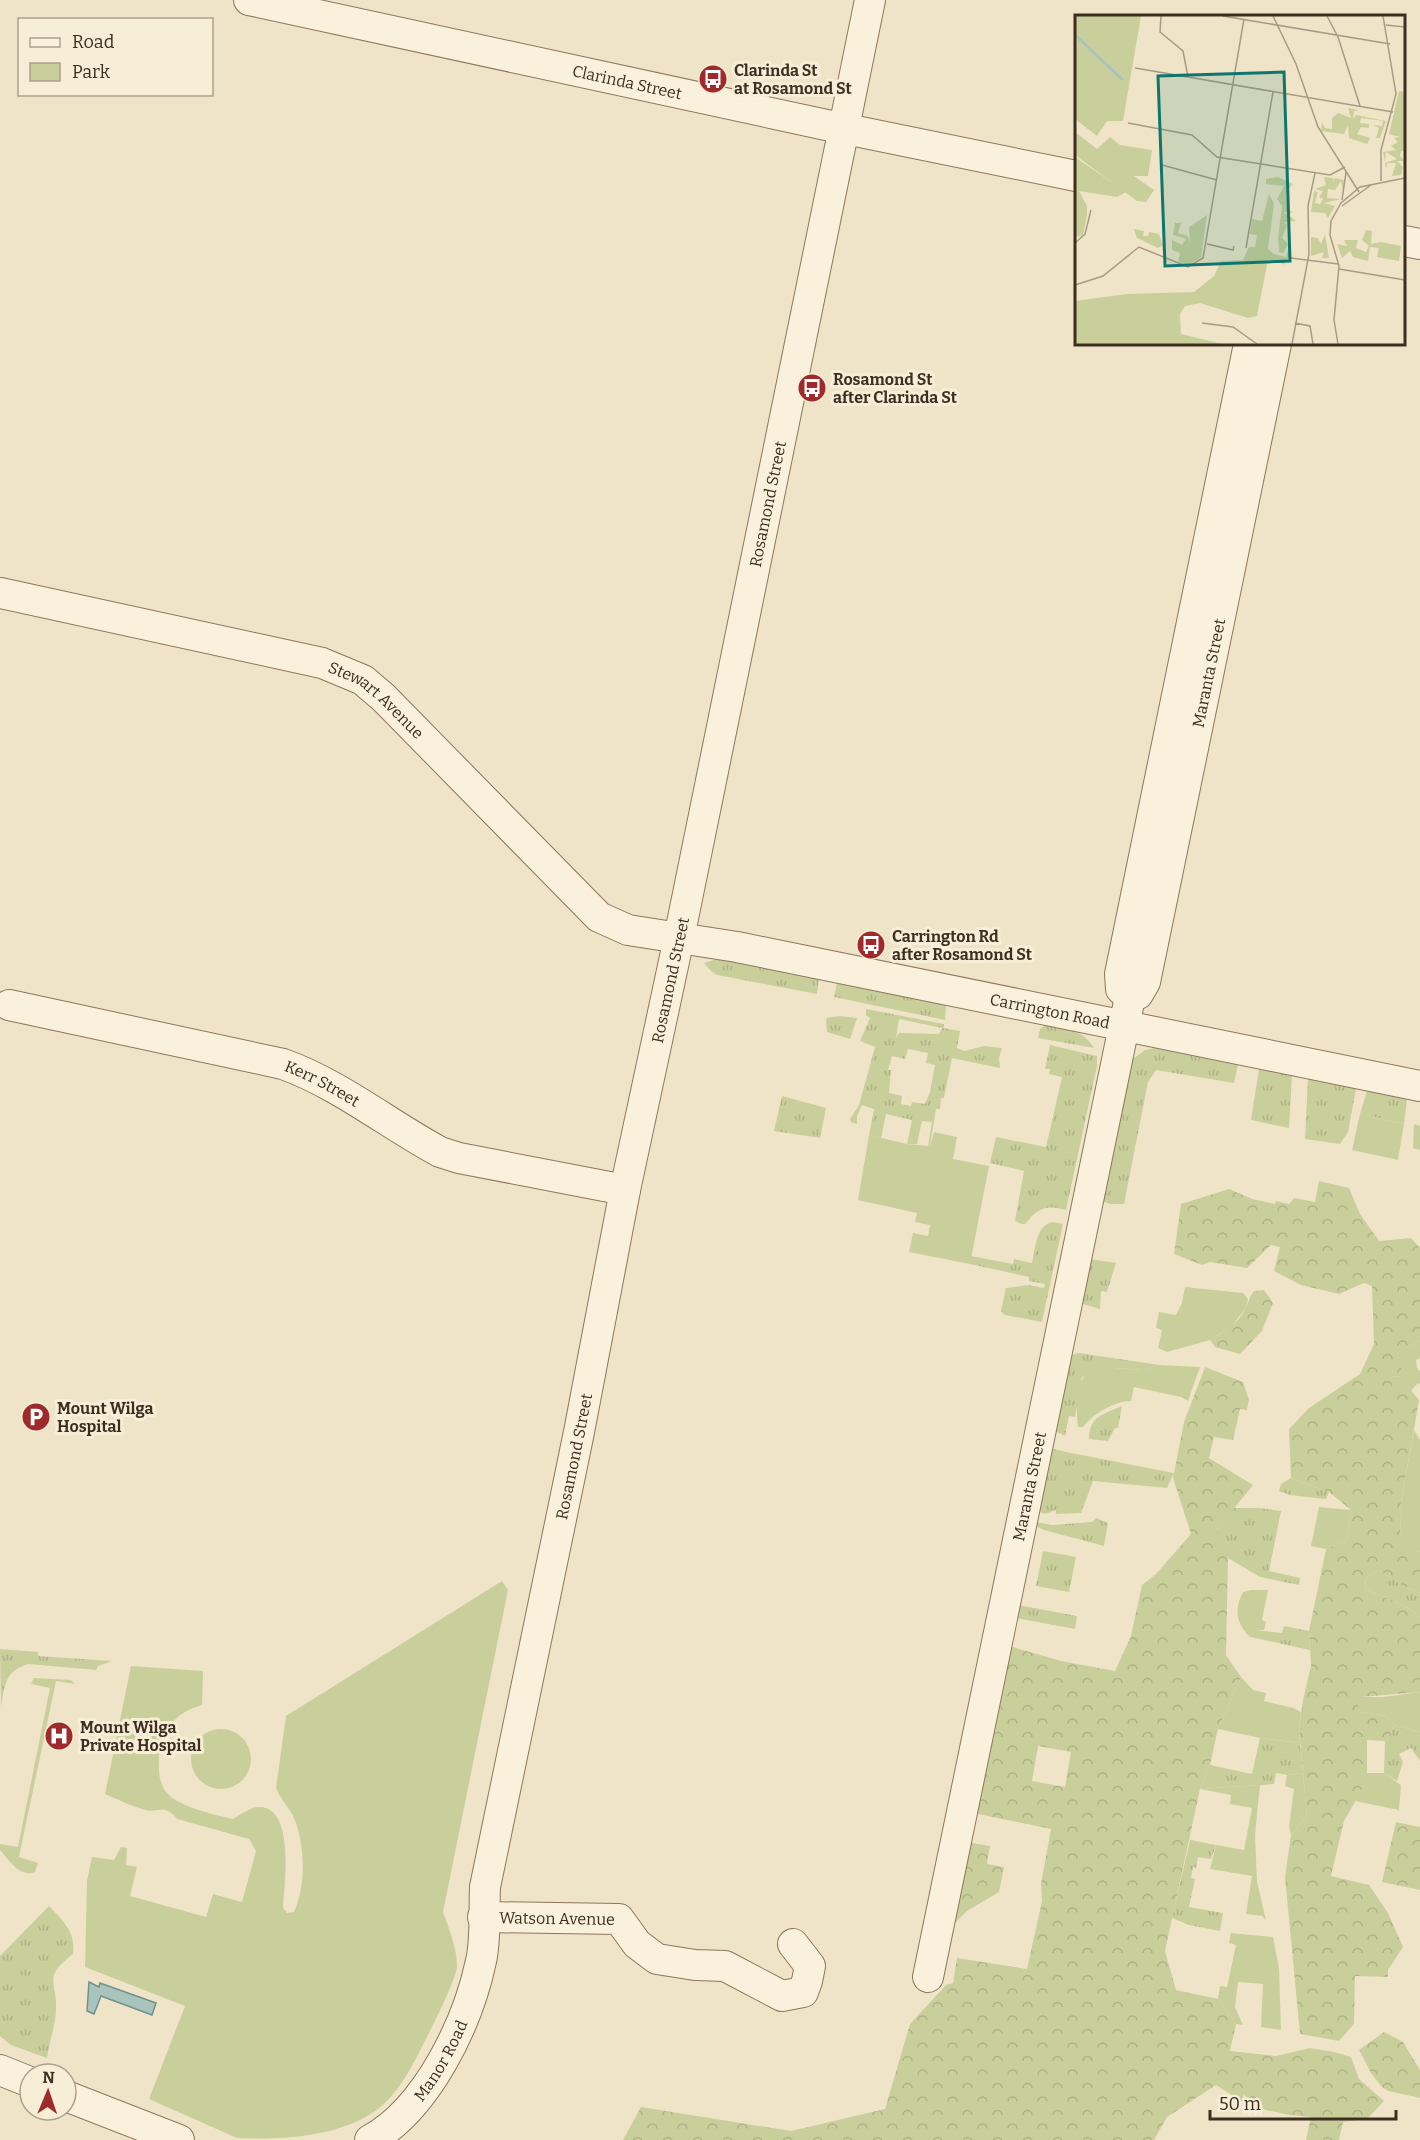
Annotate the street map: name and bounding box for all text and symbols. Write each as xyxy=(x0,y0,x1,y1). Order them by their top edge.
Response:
inset map xyxy=(1075,15,1405,345)
legend xyxy=(18,18,213,96)
text: Road xyxy=(72,31,115,53)
text: Park xyxy=(72,61,111,83)
street label: Clarinda Street xyxy=(571,61,684,103)
place label: Clarinda St at Rosamond St xyxy=(734,61,853,98)
bus stop icon: Clarinda St at Rosamond St xyxy=(697,63,729,95)
place label: Rosamond St after Clarinda St xyxy=(833,370,958,407)
bus stop icon: Rosamond St after Clarinda St xyxy=(796,372,828,404)
street label: Rosamond Street xyxy=(746,439,790,569)
street label: Maranta Street xyxy=(1188,616,1229,729)
street label: Stewart Avenue xyxy=(326,658,428,743)
street label: Rosamond Street xyxy=(648,915,693,1045)
place label: Carrington Rd after Rosamond St xyxy=(892,927,1033,964)
bus stop icon: Carrington Rd after Rosamond St xyxy=(855,929,887,961)
street label: Carrington Road xyxy=(988,990,1112,1033)
street label: Kerr Street xyxy=(282,1057,363,1111)
street label: Rosamond Street xyxy=(552,1392,596,1521)
place label: Mount Wilga Hospital xyxy=(57,1399,153,1436)
parking icon: Mount Wilga Hospital xyxy=(20,1401,52,1433)
street label: Maranta Street xyxy=(1009,1430,1050,1543)
place label: Mount Wilga Private Hospital xyxy=(80,1718,202,1755)
hospital icon: Mount Wilga Private Hospital xyxy=(43,1720,75,1752)
street label: Watson Avenue xyxy=(499,1908,615,1929)
street label: Manor Road xyxy=(410,2017,472,2105)
north arrow xyxy=(18,2062,78,2122)
text: N xyxy=(42,2068,55,2087)
scale bar xyxy=(1210,2083,1396,2121)
text: 50 m xyxy=(1219,2093,1261,2115)

